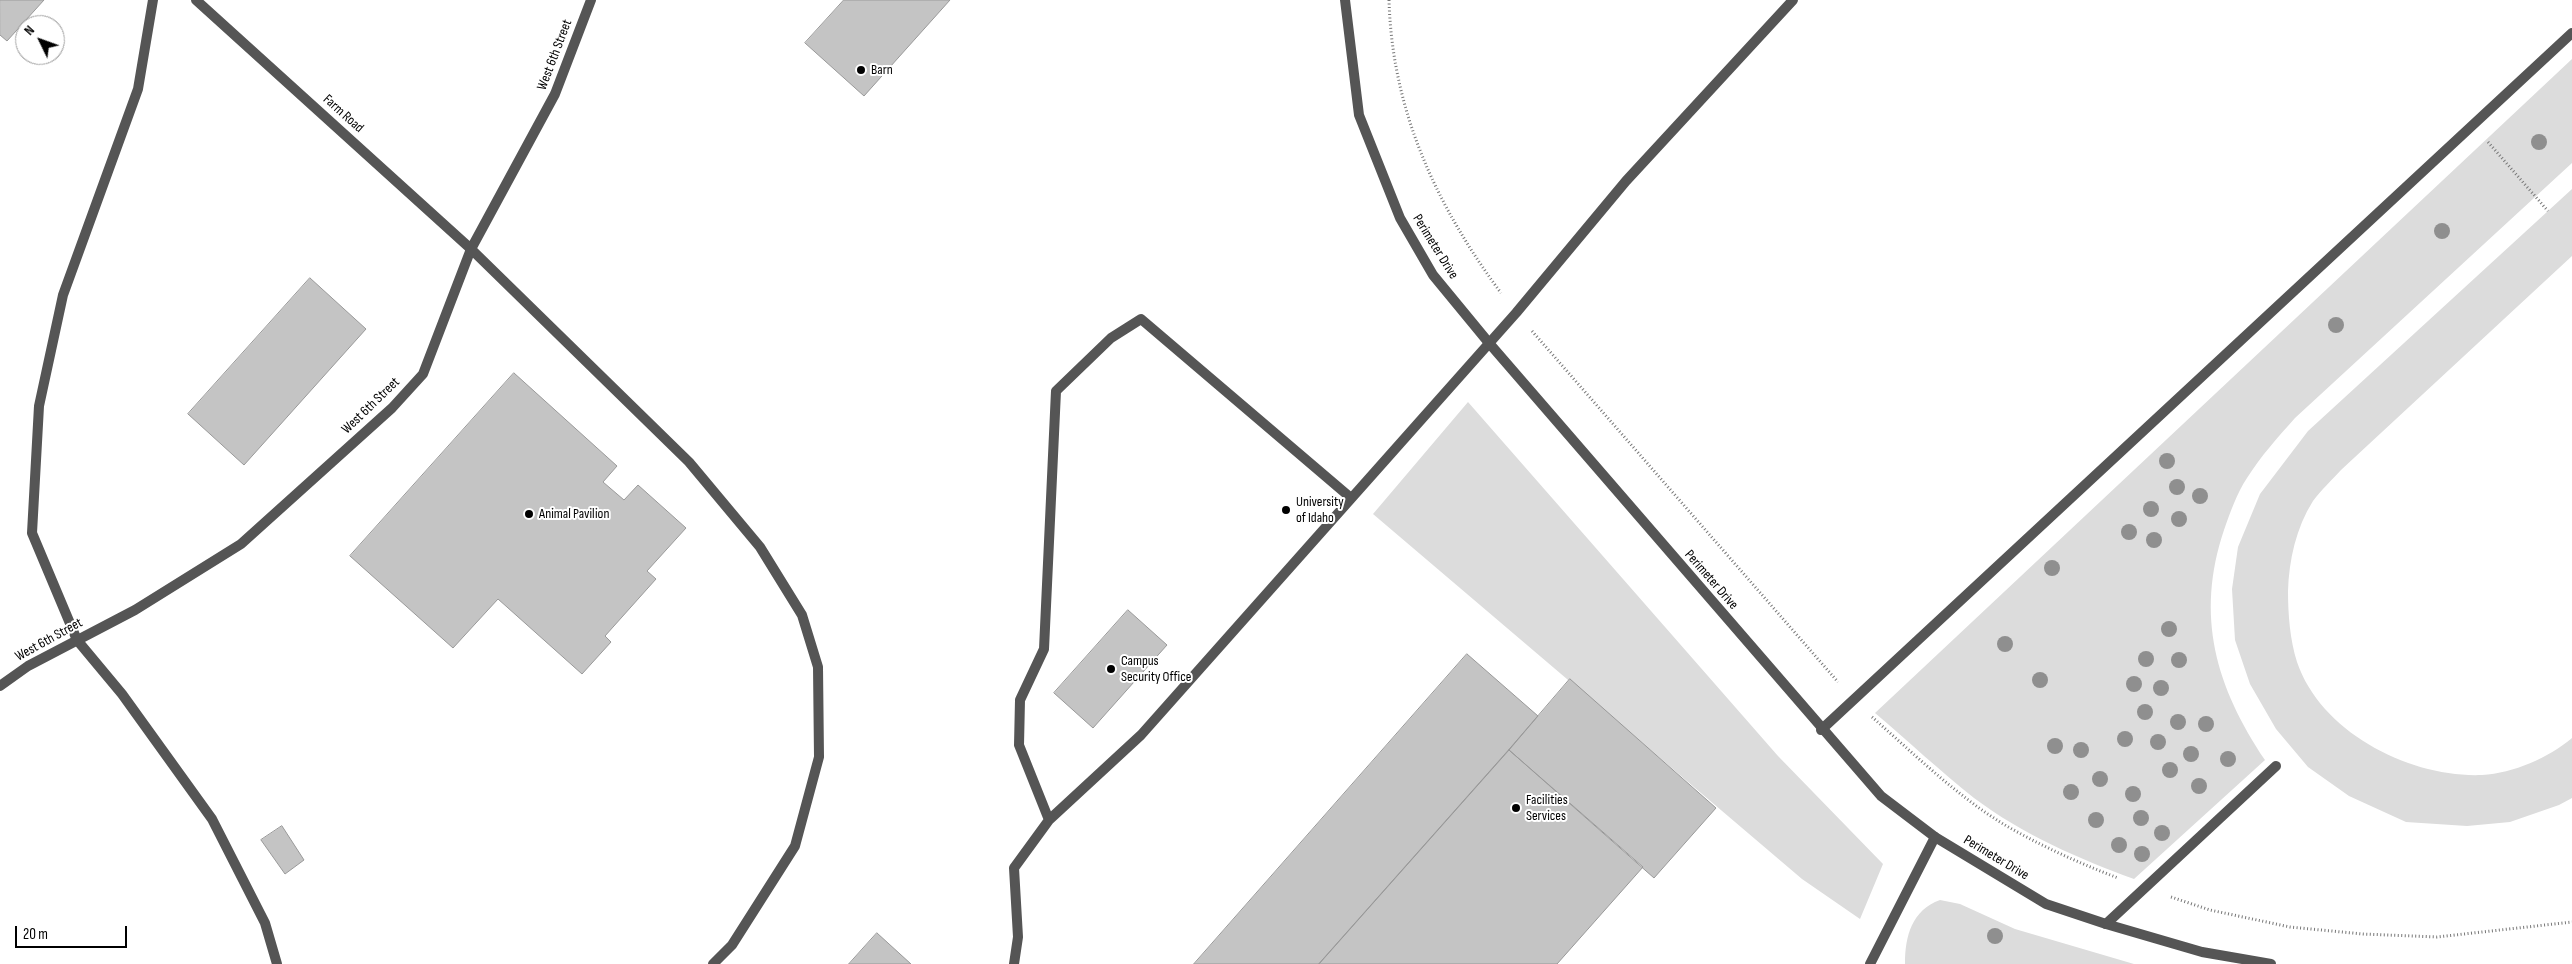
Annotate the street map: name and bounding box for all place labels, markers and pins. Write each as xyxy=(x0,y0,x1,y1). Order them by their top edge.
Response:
place label: Barn xyxy=(871,62,893,78)
marker: Barn xyxy=(855,64,867,76)
place label: University of Idaho xyxy=(1296,494,1344,526)
marker: University of Idaho xyxy=(1280,504,1292,516)
place label: Animal Pavilion xyxy=(539,506,609,522)
marker: Animal Pavilion xyxy=(523,508,535,520)
place label: Campus Security Office xyxy=(1121,653,1191,686)
marker: Campus Security Office xyxy=(1105,663,1117,675)
place label: Facilities Services xyxy=(1526,792,1568,824)
marker: Facilities Services xyxy=(1510,802,1522,814)

